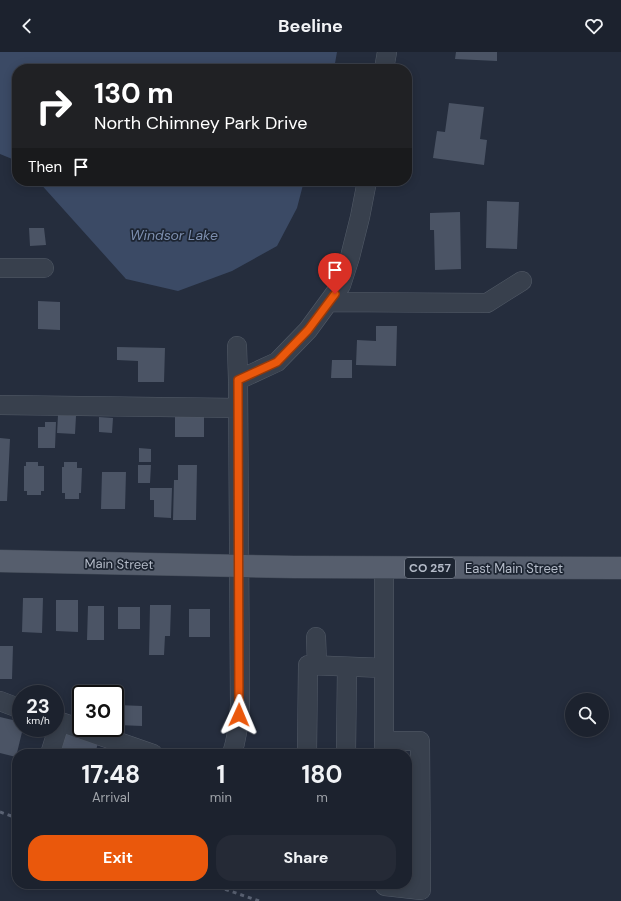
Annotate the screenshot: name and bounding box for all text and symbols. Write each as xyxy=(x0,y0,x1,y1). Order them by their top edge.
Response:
text: Beeline xyxy=(278,14,343,38)
icon: back xyxy=(16,15,38,37)
icon: heart xyxy=(583,15,605,37)
text: 130 m xyxy=(94,75,174,112)
icon: right xyxy=(28,80,80,132)
text: North Chimney Park Drive xyxy=(94,111,308,135)
icon: arrive xyxy=(70,156,92,178)
text: Then xyxy=(28,157,62,177)
water label: Windsor Lake xyxy=(130,226,218,244)
pin xyxy=(318,253,352,294)
icon: arrive xyxy=(324,259,346,281)
street label: Main Street xyxy=(84,555,154,573)
road number: CO 257 xyxy=(405,558,455,578)
street label: East Main Street xyxy=(465,560,563,577)
speed limit sign: 30 xyxy=(72,685,124,737)
text: 23 xyxy=(26,693,50,719)
map controls xyxy=(565,693,609,737)
button: search xyxy=(565,693,609,737)
position arrow xyxy=(218,694,260,736)
text: km/h xyxy=(26,714,50,727)
text: 17:48 xyxy=(82,759,140,790)
text: 1 xyxy=(216,759,225,790)
text: 180 xyxy=(302,759,342,790)
text: Arrival xyxy=(92,789,130,806)
text: min xyxy=(210,789,232,806)
text: m xyxy=(316,789,328,806)
button: Exit xyxy=(28,835,208,881)
button: Share xyxy=(216,835,396,881)

